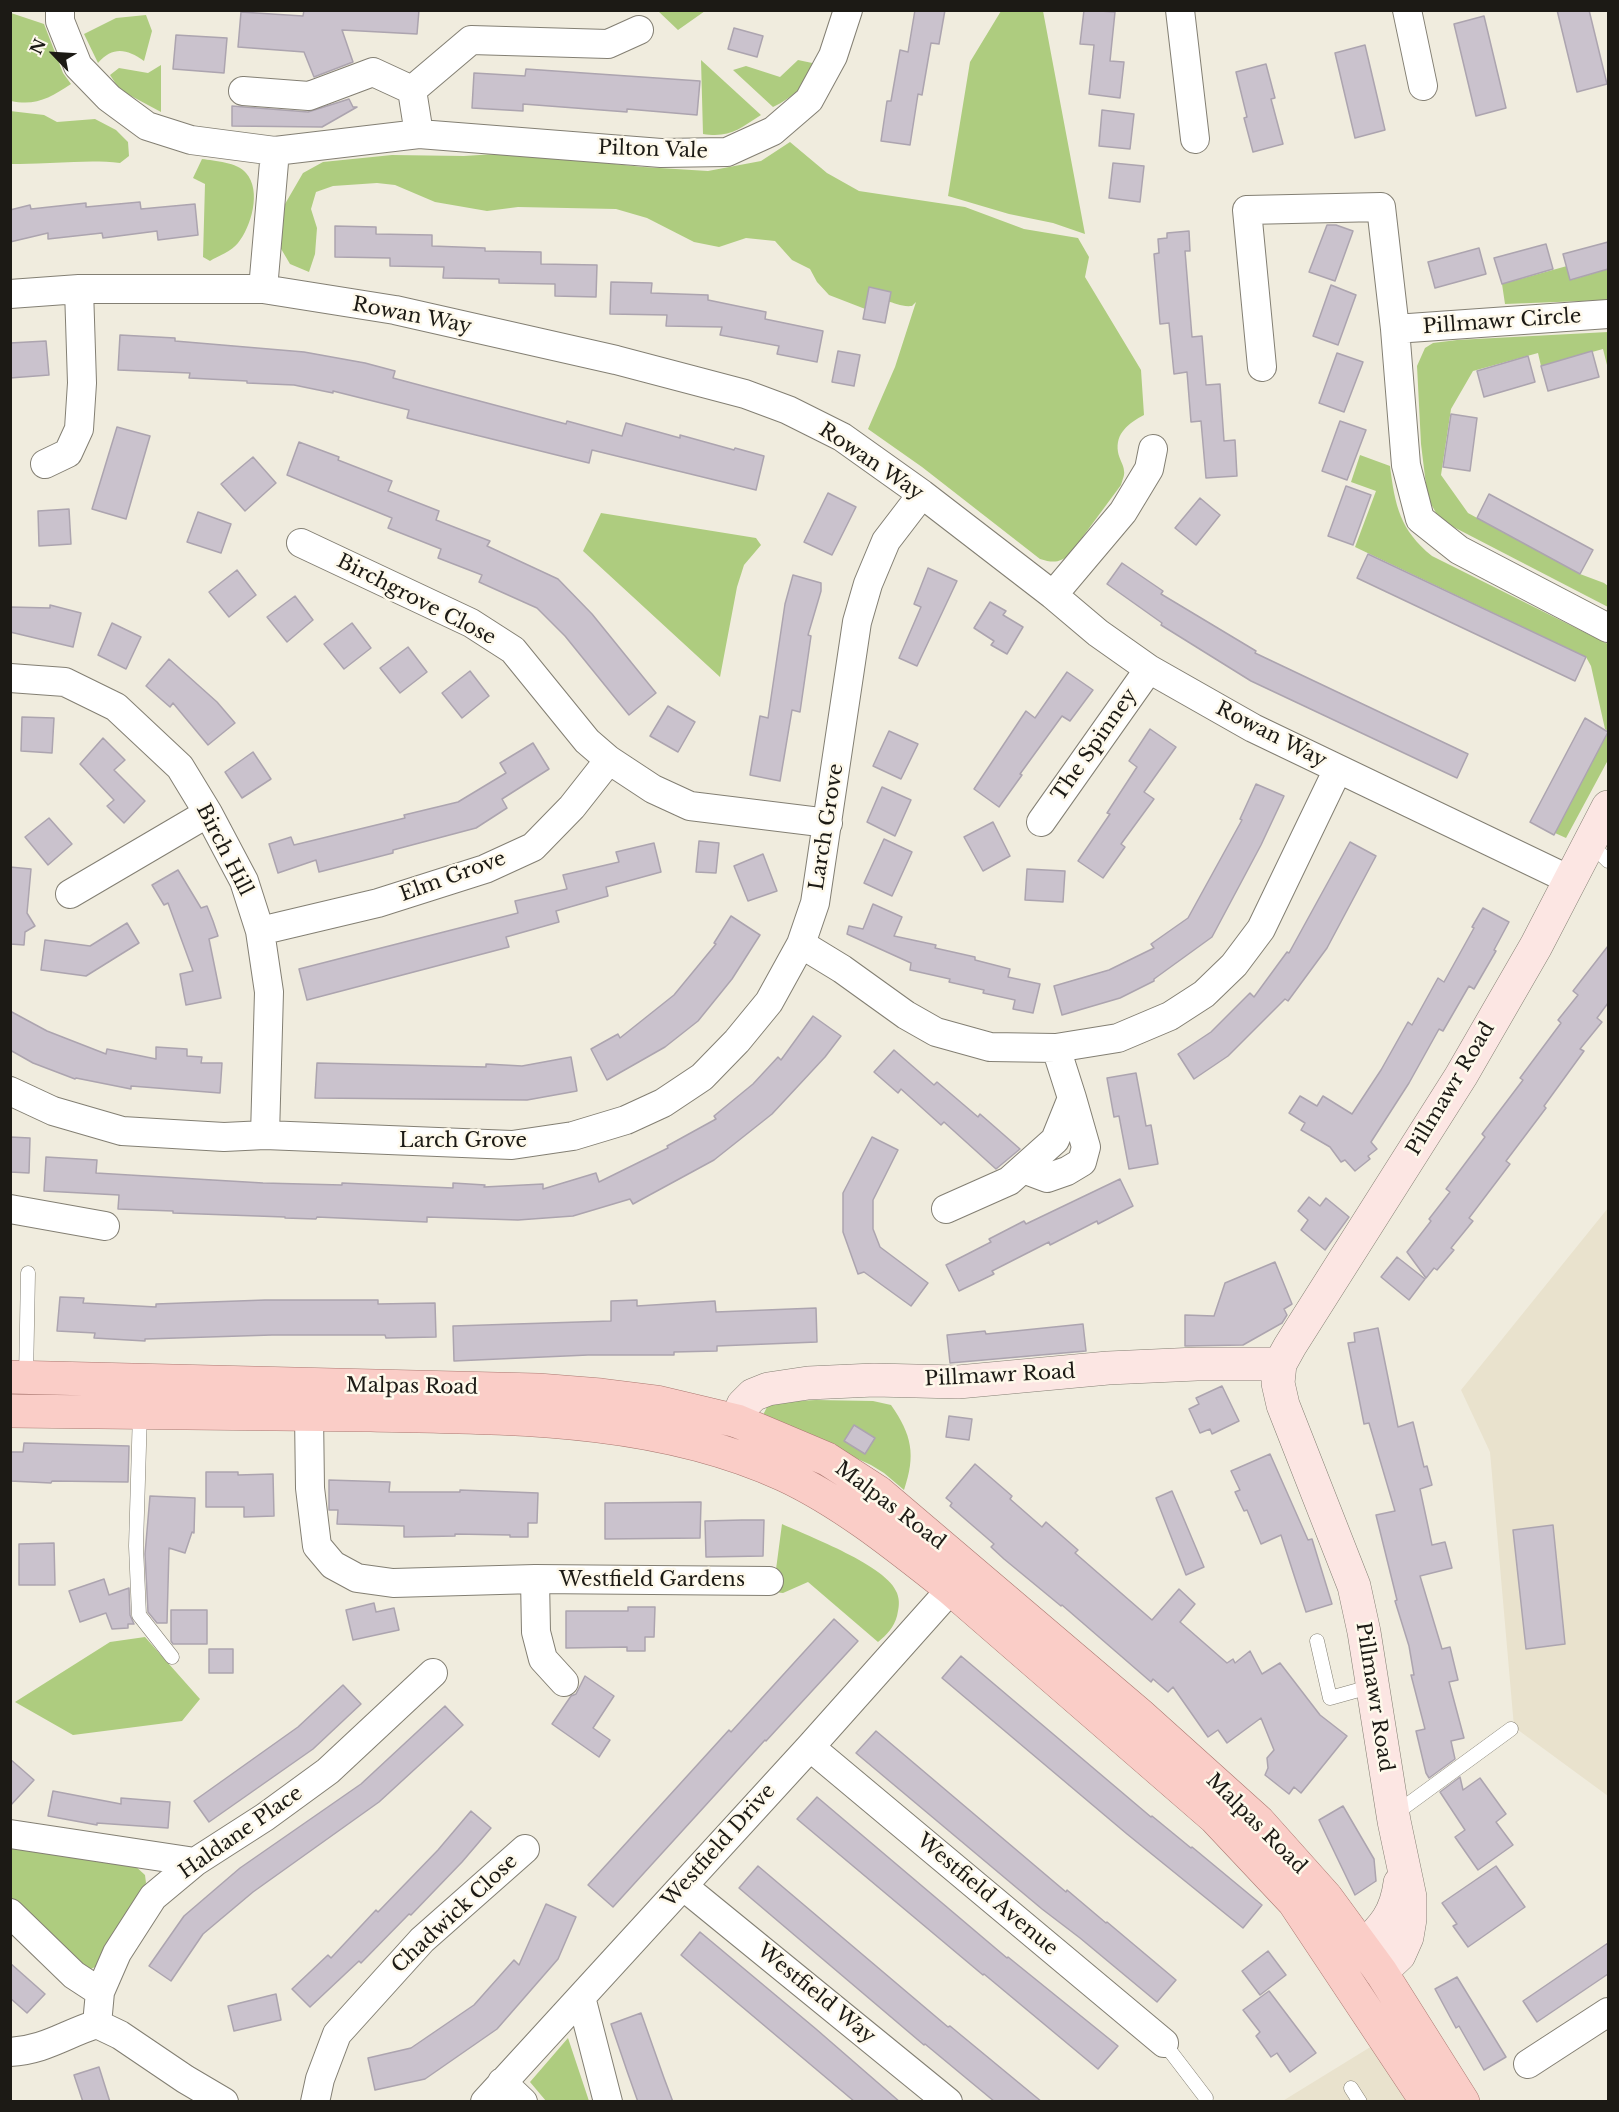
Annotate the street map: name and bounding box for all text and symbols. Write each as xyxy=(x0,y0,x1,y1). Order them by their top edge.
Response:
north arrow xyxy=(24,24,84,84)
text: N xyxy=(25,35,50,57)
street label: Pilton Vale xyxy=(598,136,708,164)
street label: Rowan Way xyxy=(350,293,474,339)
street label: Pillmawr Circle xyxy=(1422,304,1582,340)
street label: Rowan Way xyxy=(814,418,928,506)
street label: Birchgrove Close xyxy=(333,550,499,650)
street label: The Spinney xyxy=(1047,684,1143,806)
street label: Rowan Way xyxy=(1212,697,1330,773)
street label: Larch Grove xyxy=(805,762,849,892)
street label: Birch Hill xyxy=(191,800,257,900)
street label: Elm Grove xyxy=(397,847,509,907)
street label: Pillmawr Road xyxy=(1402,1018,1500,1160)
street label: Larch Grove xyxy=(399,1129,527,1153)
street label: Pillmawr Road xyxy=(924,1360,1076,1392)
street label: Malpas Road xyxy=(346,1374,478,1400)
street label: Malpas Road xyxy=(830,1457,950,1555)
street label: Westfield Gardens xyxy=(559,1568,745,1592)
street label: Pillmawr Road xyxy=(1350,1620,1398,1774)
street label: Malpas Road xyxy=(1201,1769,1311,1879)
street label: Westfield Drive xyxy=(657,1779,781,1913)
street label: Haldane Place xyxy=(175,1782,307,1884)
street label: Westfield Avenue xyxy=(912,1829,1062,1961)
street label: Chadwick Close xyxy=(387,1850,523,1978)
street label: Westfield Way xyxy=(752,1939,880,2049)

